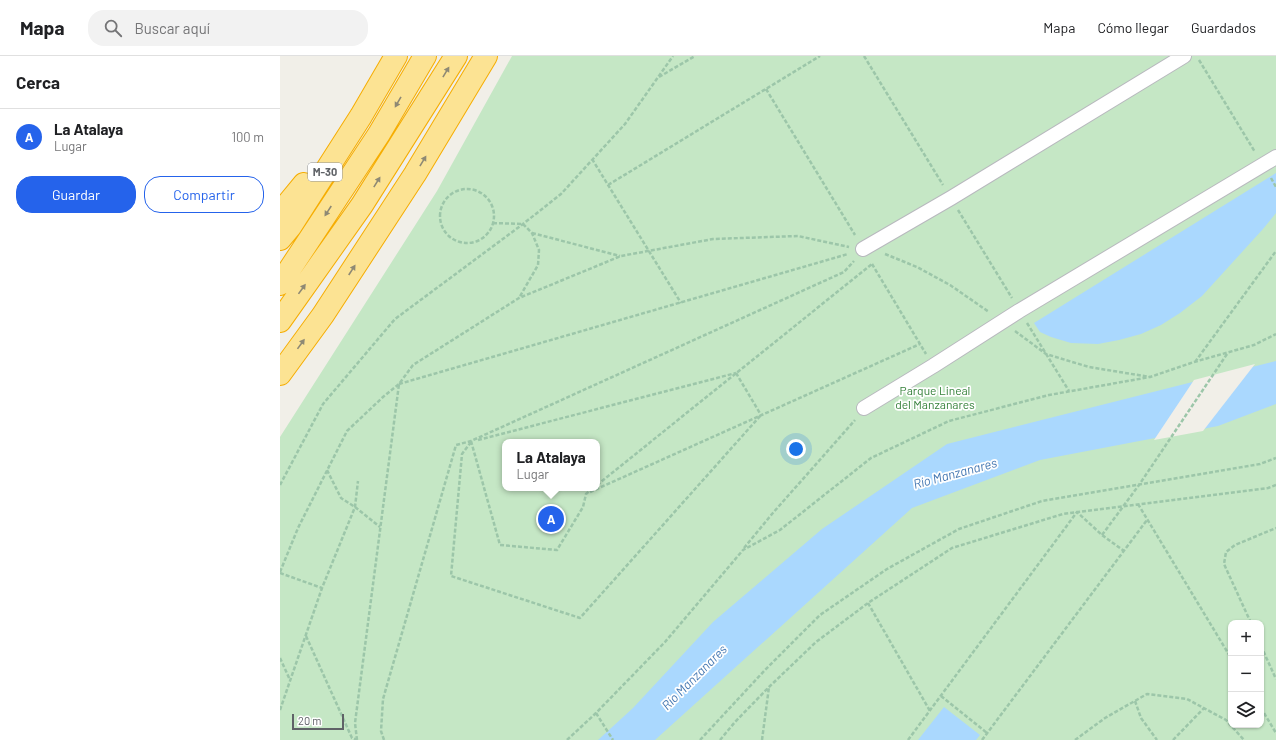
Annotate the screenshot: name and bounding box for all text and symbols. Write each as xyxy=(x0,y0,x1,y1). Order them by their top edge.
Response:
search box xyxy=(88,10,368,46)
text: Mapa xyxy=(20,16,64,39)
icon: search xyxy=(102,17,124,39)
text: Buscar aquí xyxy=(134,19,210,37)
text: Mapa xyxy=(1043,19,1075,36)
text: Cómo llegar xyxy=(1097,19,1169,36)
text: Guardados xyxy=(1191,19,1256,36)
one-way arrow xyxy=(443,66,450,78)
text: Cerca xyxy=(16,72,60,92)
one-way arrow xyxy=(394,96,401,108)
text: La Atalaya xyxy=(54,120,123,138)
text: A xyxy=(25,129,33,145)
text: 100 m xyxy=(231,129,264,145)
text: Lugar xyxy=(54,138,87,154)
one-way arrow xyxy=(419,155,426,167)
road number: M-30 xyxy=(308,163,342,181)
button: Guardar xyxy=(16,176,136,213)
button: Compartir xyxy=(144,176,264,213)
one-way arrow xyxy=(373,176,380,188)
one-way arrow xyxy=(324,206,332,217)
one-way arrow xyxy=(348,265,356,275)
one-way arrow xyxy=(298,283,306,294)
one-way arrow xyxy=(297,339,305,349)
park label: Parque Lineal del Manzanares xyxy=(895,383,975,411)
popup xyxy=(502,439,600,491)
your location xyxy=(786,439,806,459)
text: La Atalaya xyxy=(516,448,586,466)
water label: Río Manzanares xyxy=(911,454,999,492)
text: Lugar xyxy=(516,466,549,482)
pin: A xyxy=(538,504,564,534)
map controls xyxy=(1228,620,1264,728)
button: + xyxy=(1228,620,1264,656)
water label: Río Manzanares xyxy=(658,641,730,713)
button: − xyxy=(1228,656,1264,692)
button: layers xyxy=(1228,692,1264,728)
scale bar xyxy=(292,712,344,731)
text: 20 m xyxy=(298,714,321,727)

